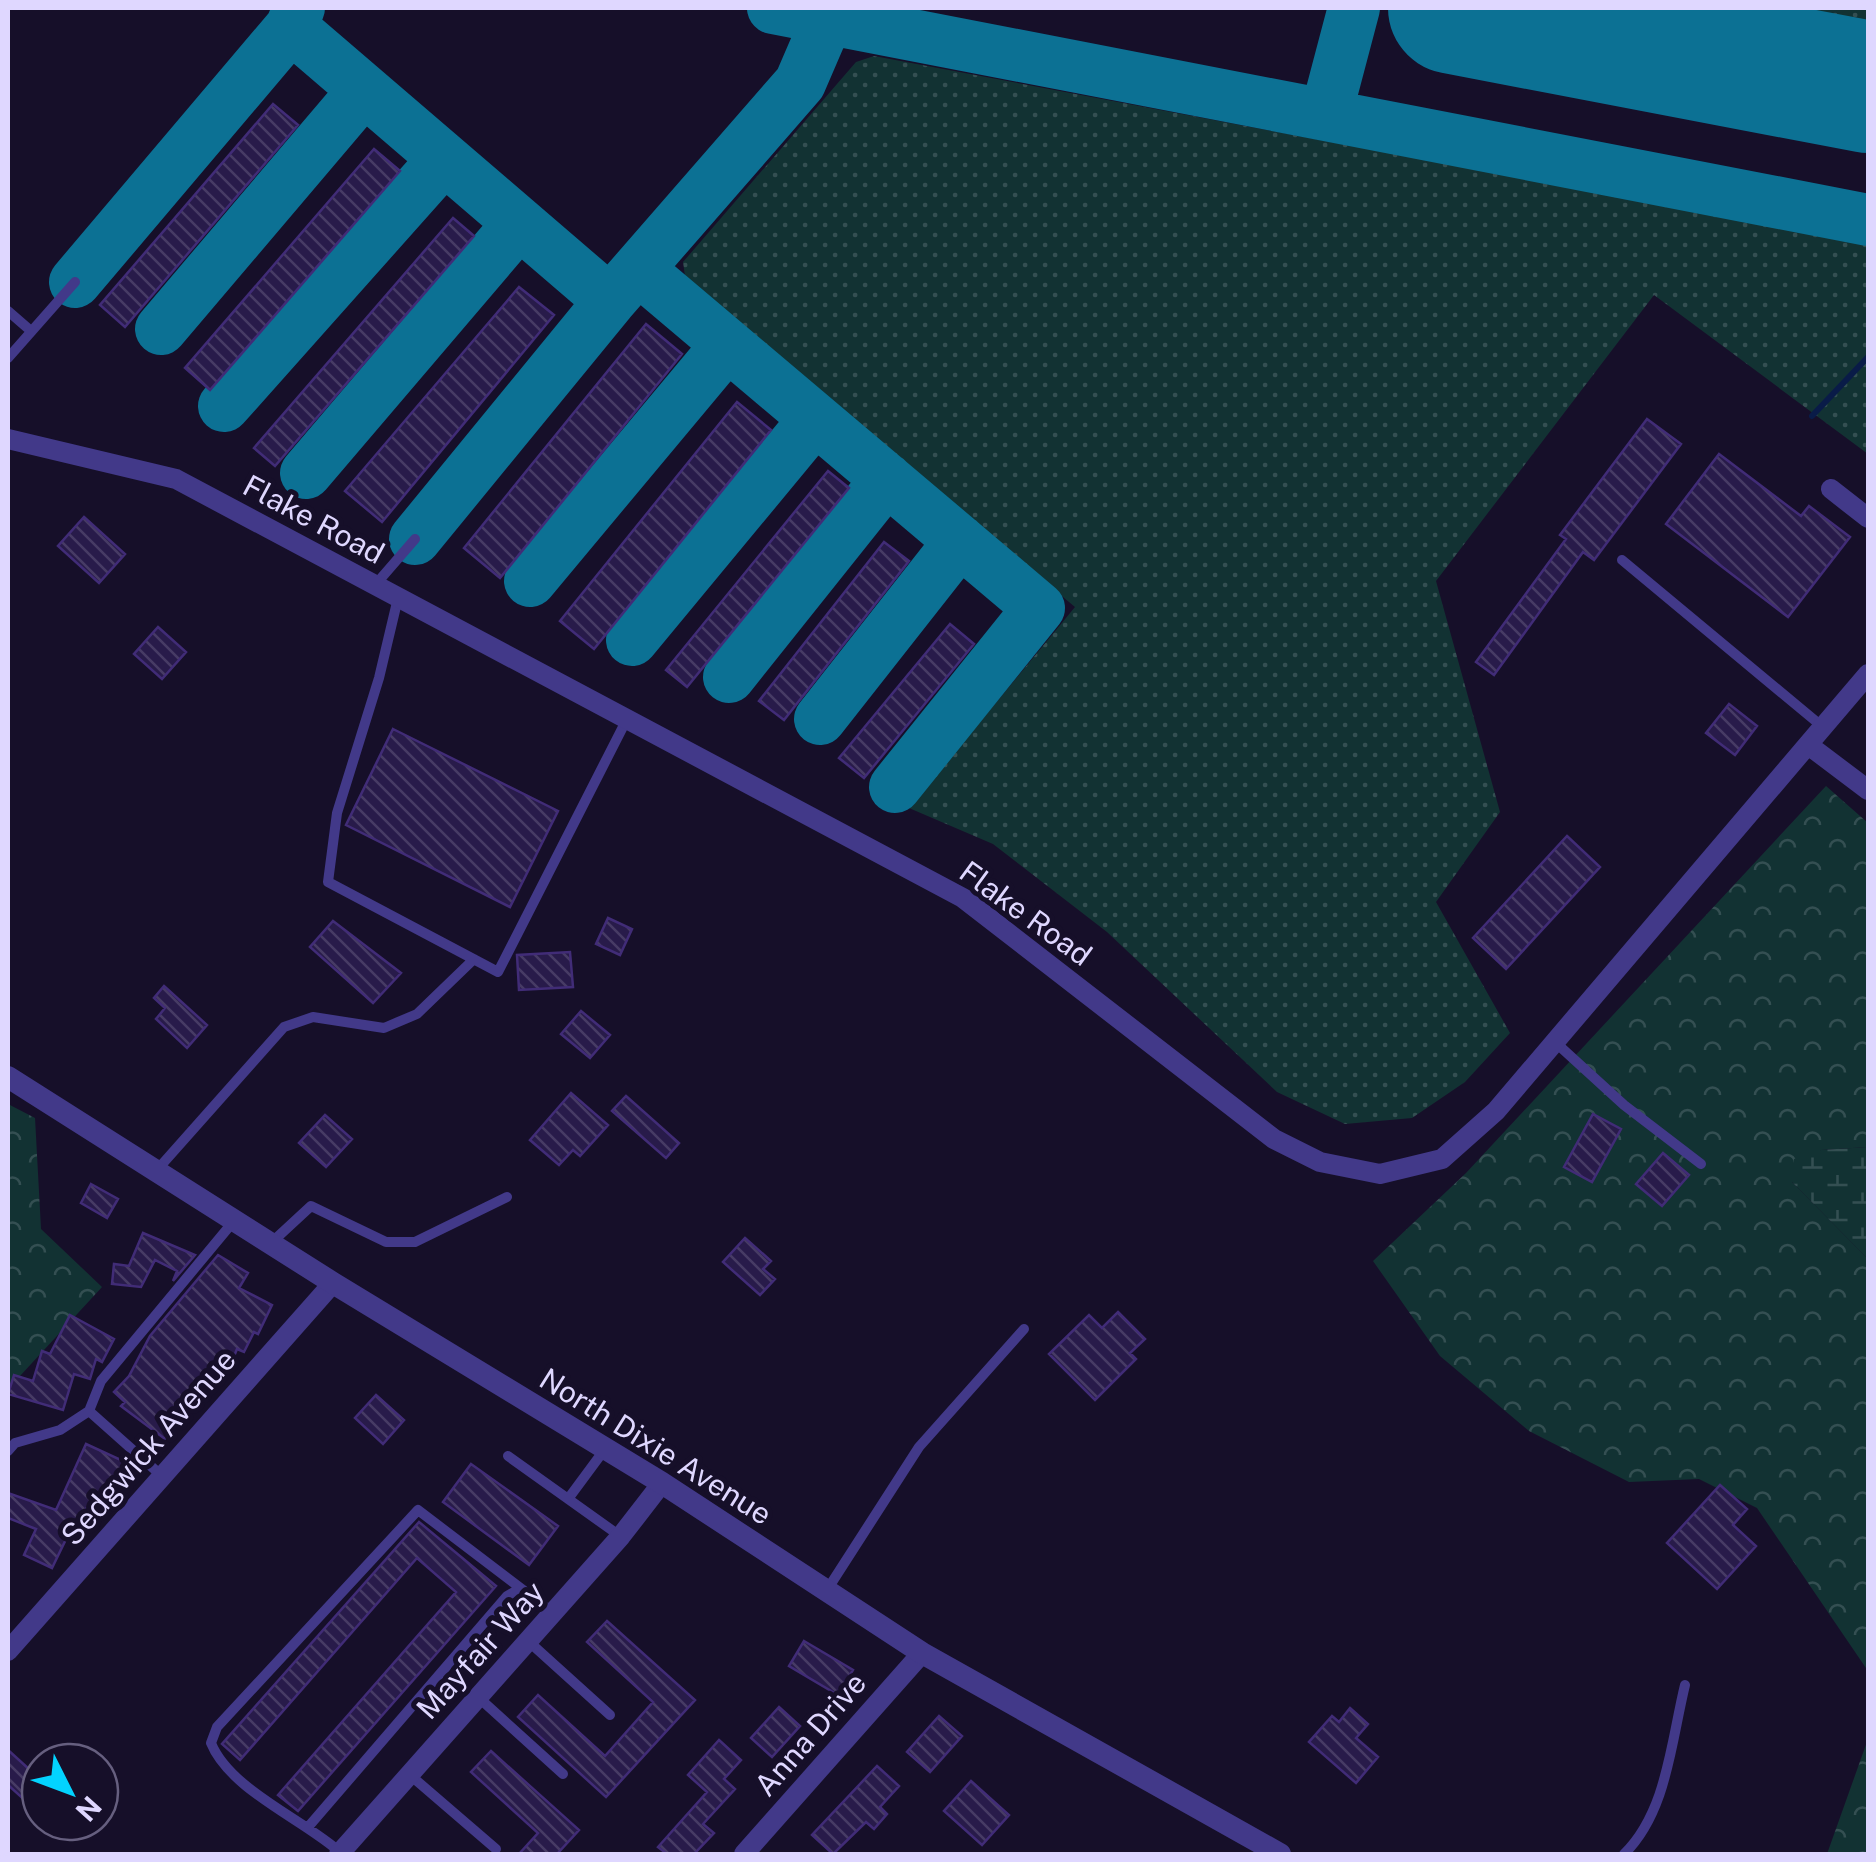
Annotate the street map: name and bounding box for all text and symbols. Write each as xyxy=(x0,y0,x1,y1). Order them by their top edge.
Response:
street label: Flake Road xyxy=(237,467,391,571)
street label: Flake Road xyxy=(953,853,1099,973)
street label: Sedgwick Avenue xyxy=(53,1342,243,1552)
street label: North Dixie Avenue xyxy=(533,1360,779,1532)
street label: Mayfair Way xyxy=(409,1574,551,1726)
street label: Anna Drive xyxy=(747,1665,873,1803)
north arrow xyxy=(20,1742,120,1842)
text: N xyxy=(69,1790,109,1828)

